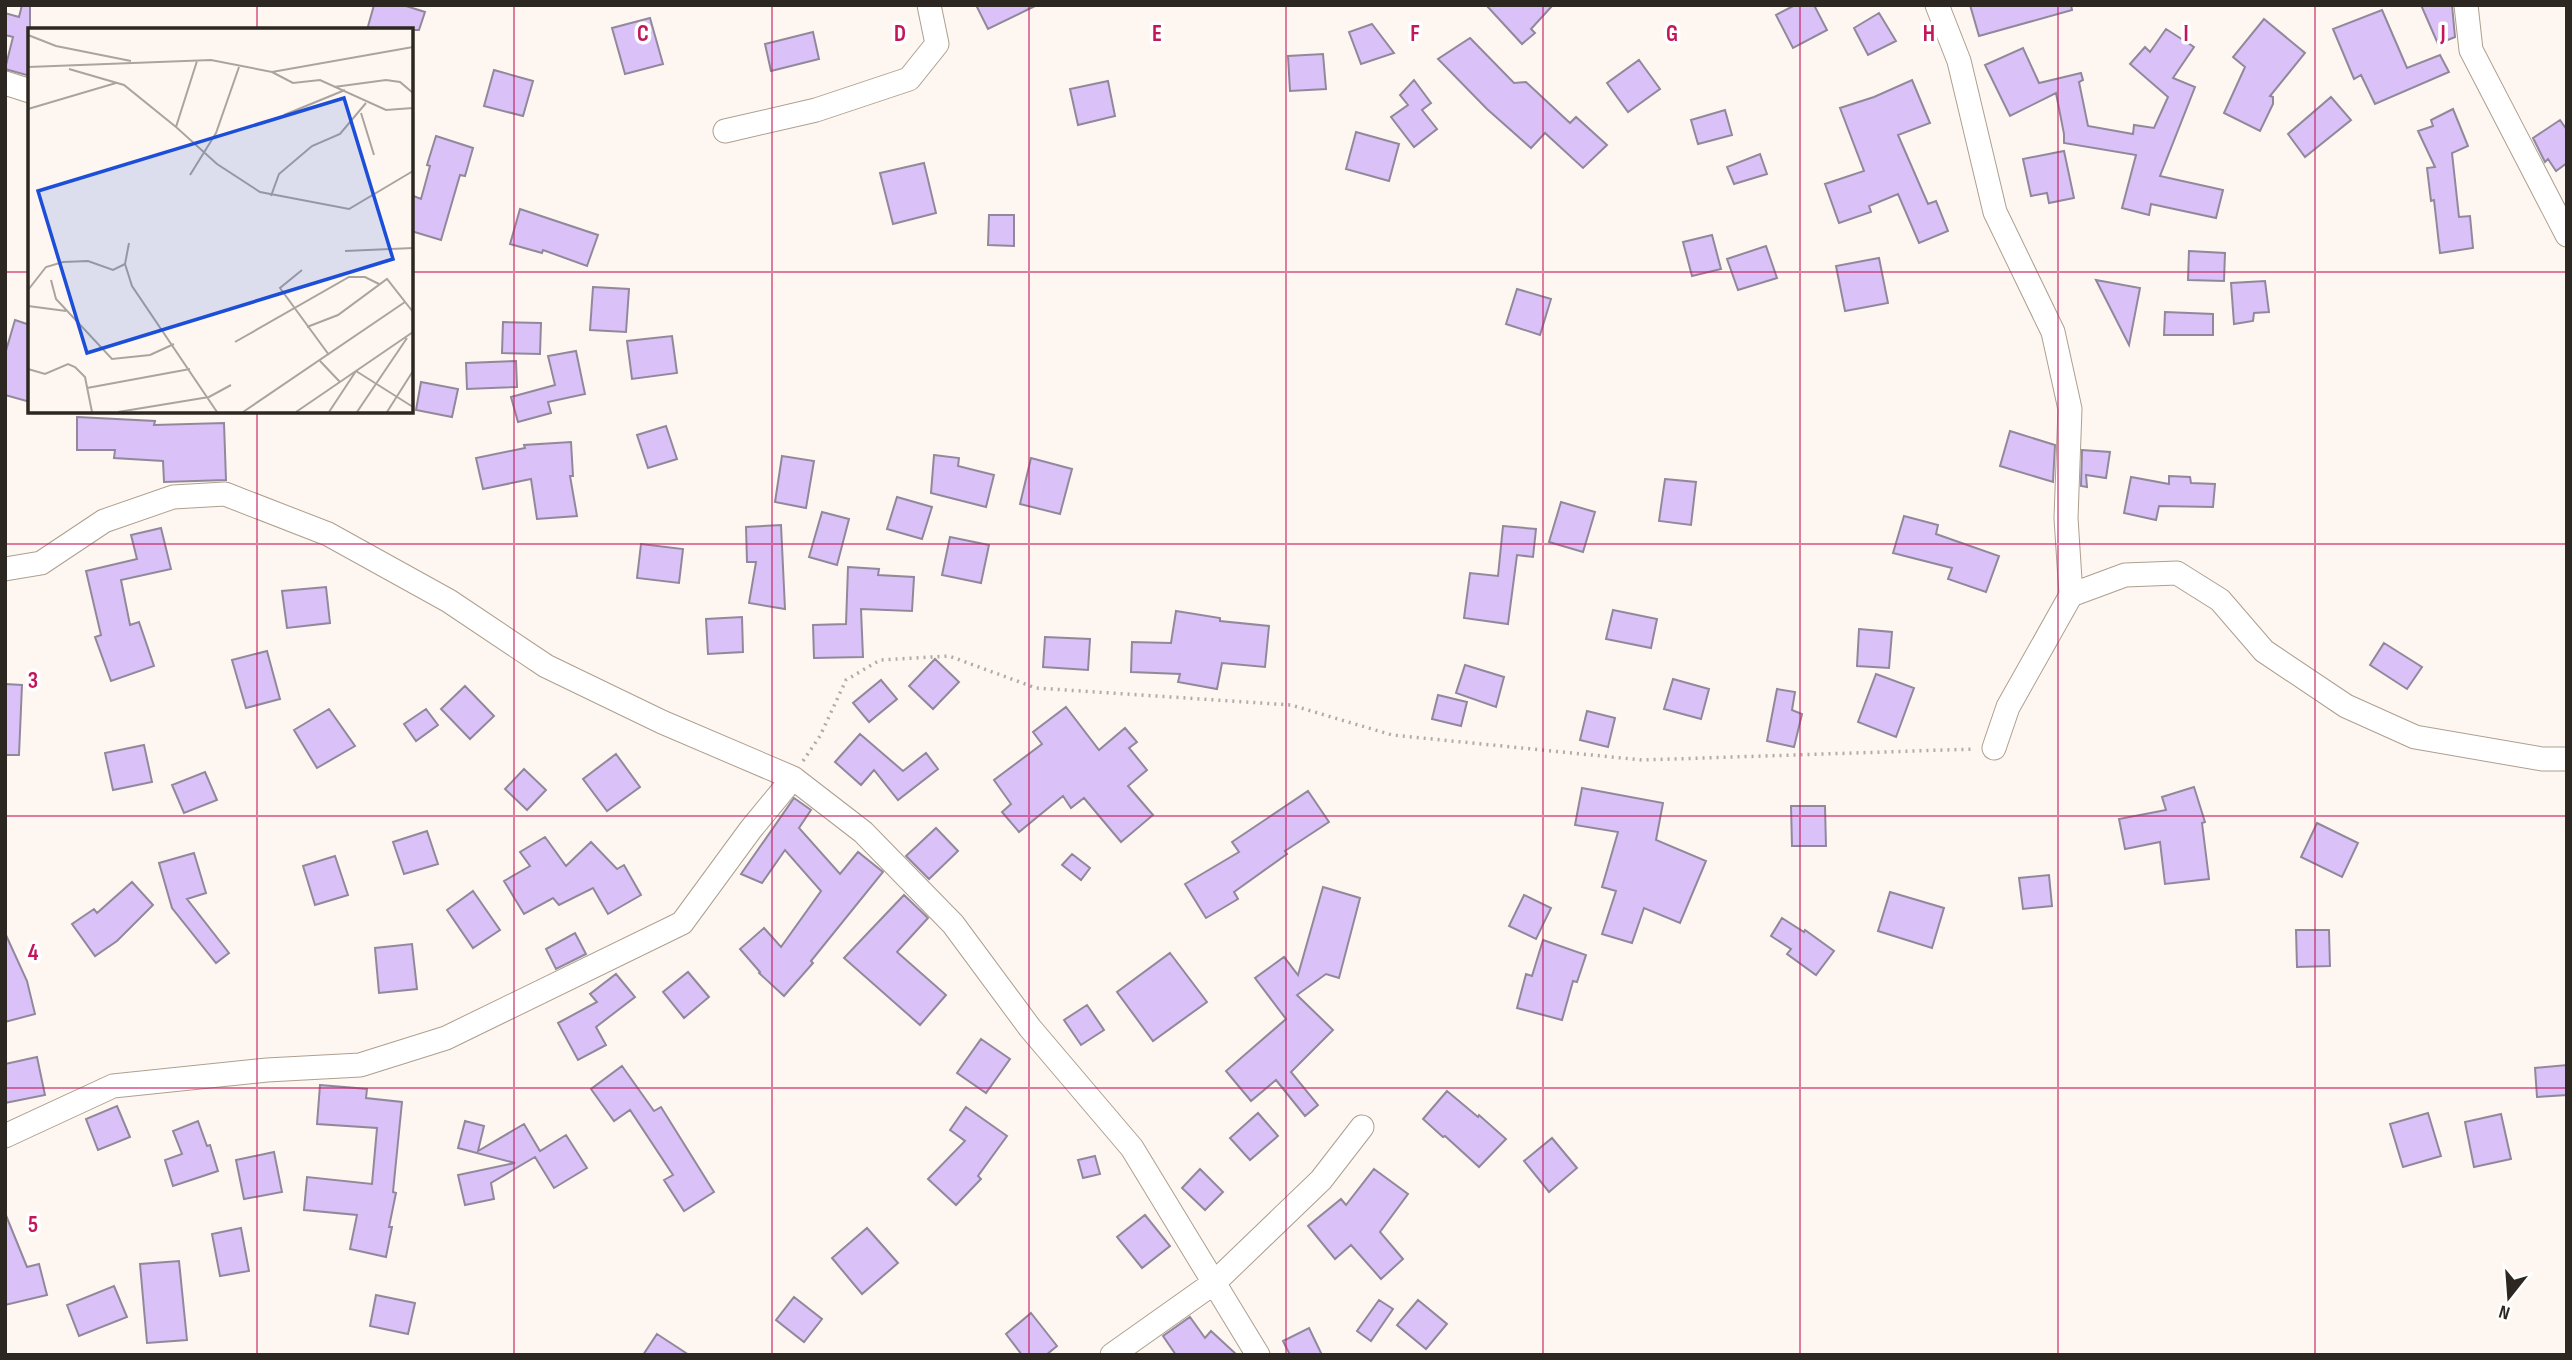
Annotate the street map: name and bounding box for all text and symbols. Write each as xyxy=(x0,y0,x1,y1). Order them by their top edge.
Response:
text: C xyxy=(637,20,649,48)
text: D xyxy=(894,20,906,48)
text: E xyxy=(1152,20,1162,48)
text: F xyxy=(1410,20,1420,48)
text: G xyxy=(1666,20,1678,48)
text: H xyxy=(1923,20,1935,48)
text: I xyxy=(2183,20,2189,48)
text: J xyxy=(2439,20,2446,48)
inset map xyxy=(28,28,413,413)
text: 3 xyxy=(28,667,38,695)
text: 4 xyxy=(28,939,39,967)
text: 5 xyxy=(28,1211,38,1239)
north arrow xyxy=(2474,1262,2544,1332)
text: N xyxy=(2496,1299,2513,1324)

